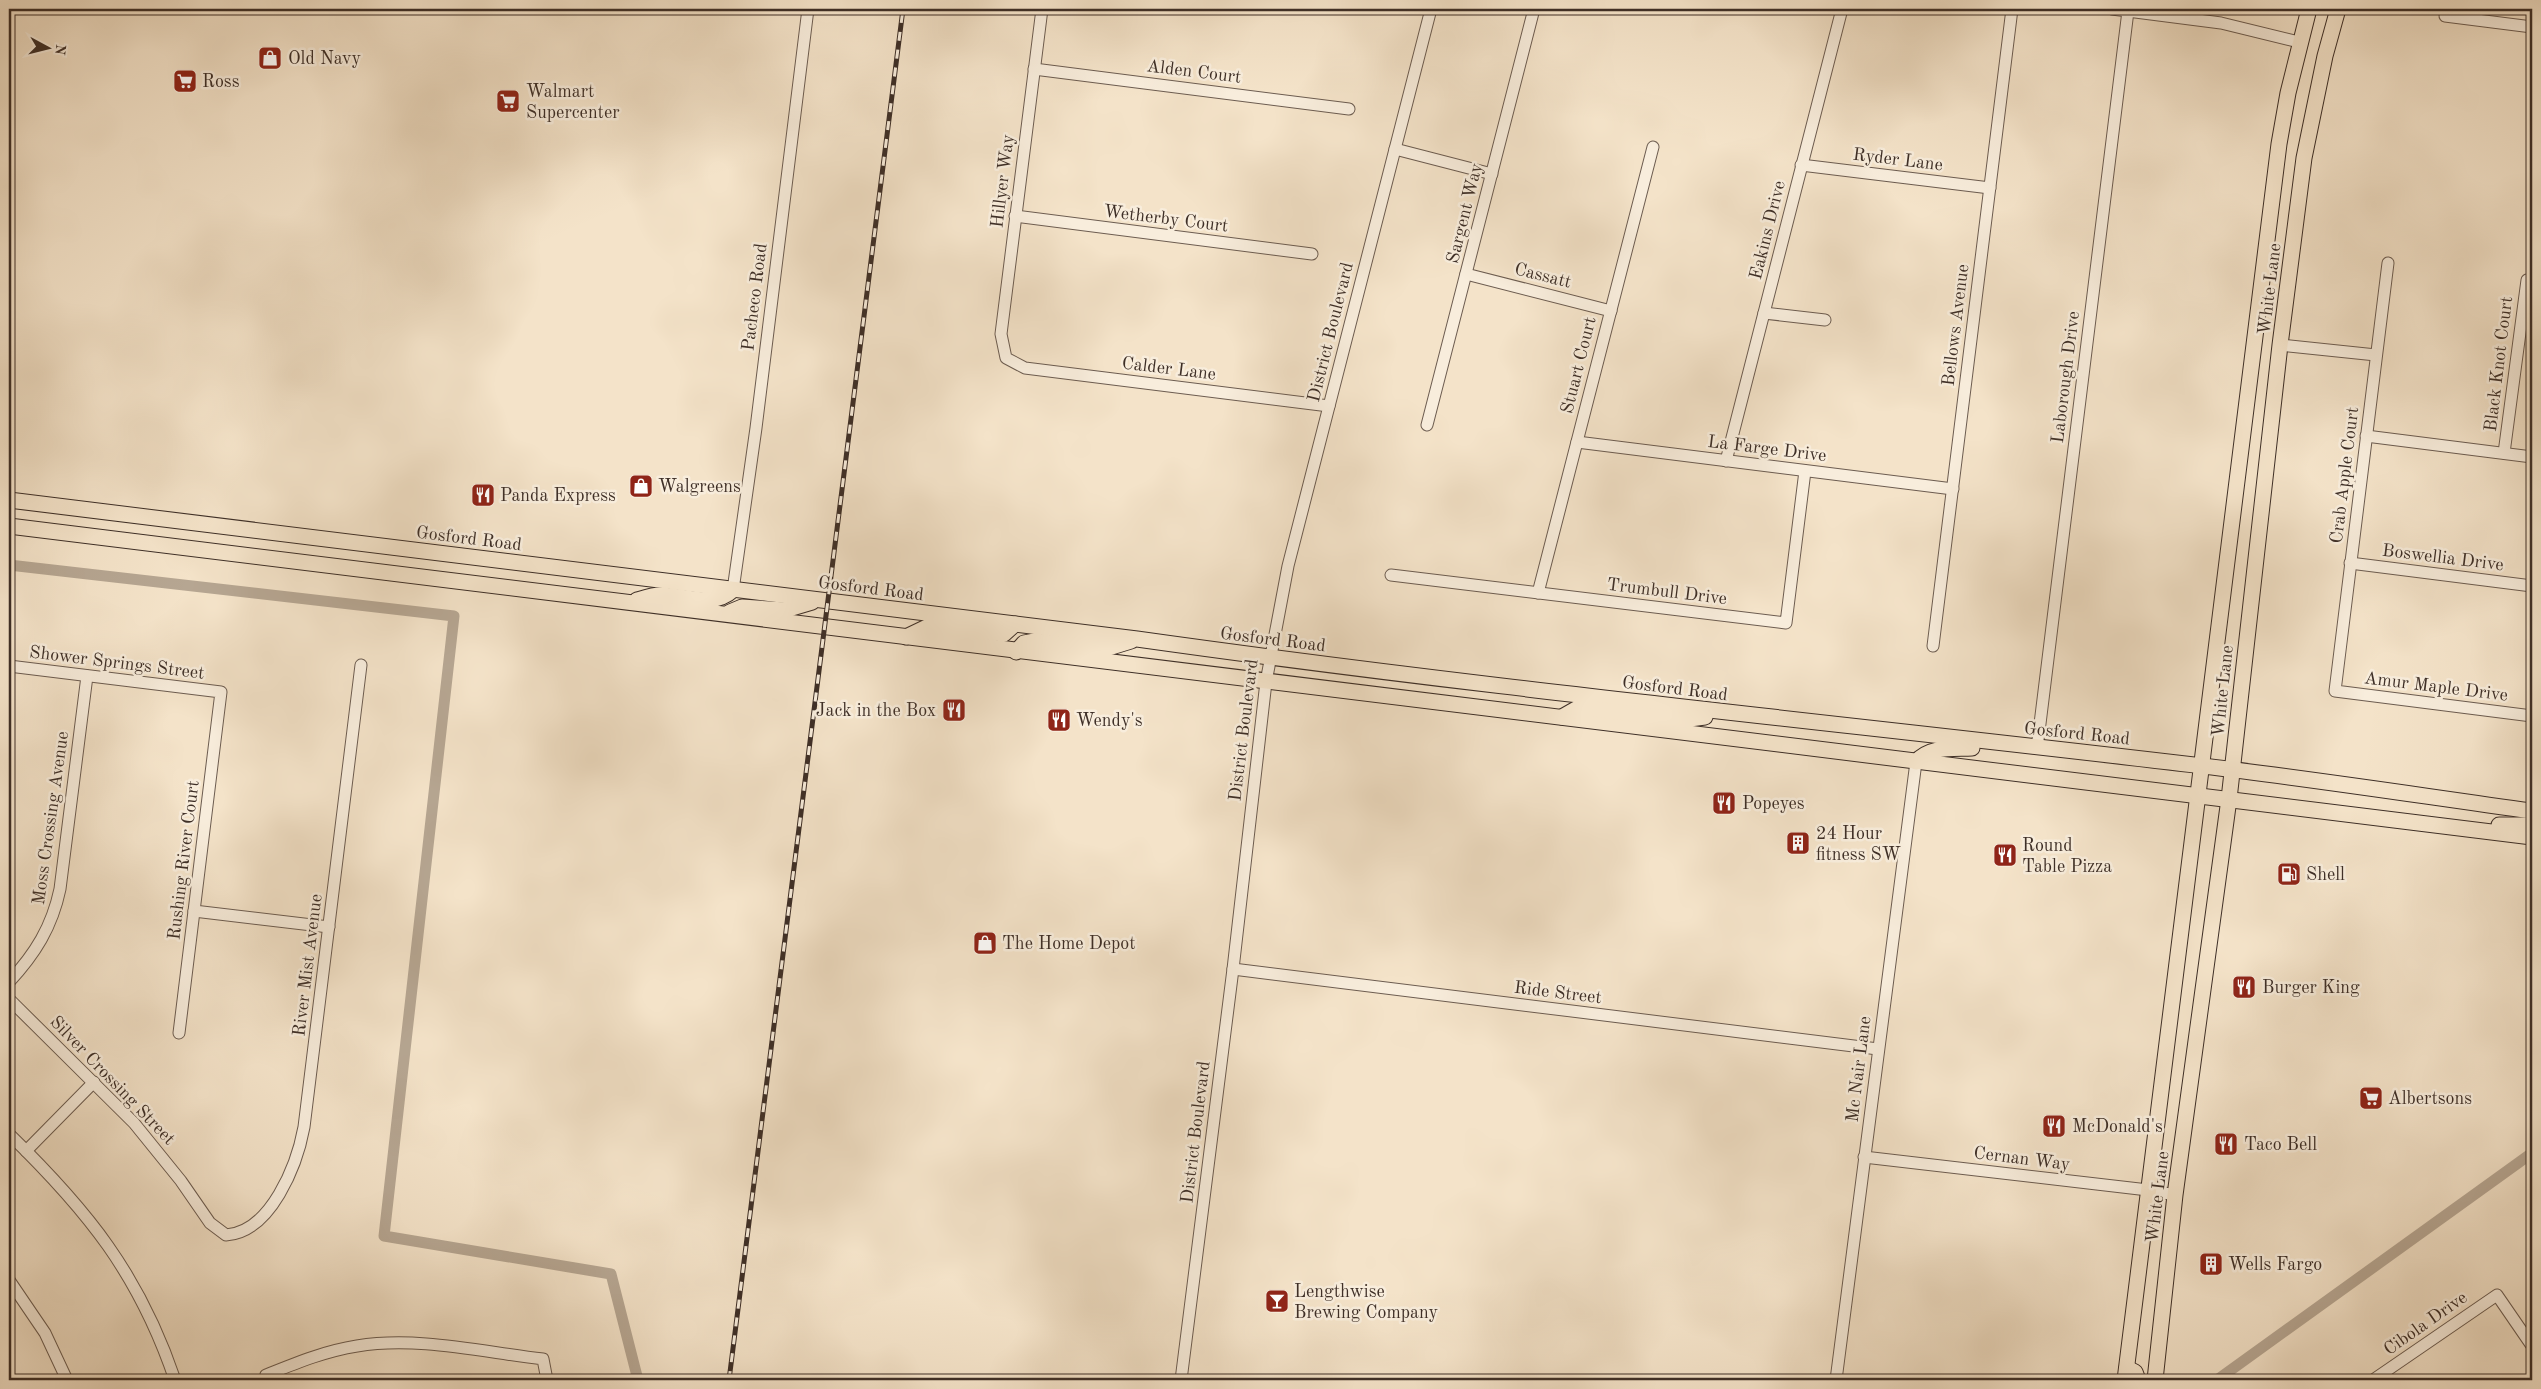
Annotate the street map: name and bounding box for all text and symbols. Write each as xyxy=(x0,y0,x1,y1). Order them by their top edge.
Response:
north arrow xyxy=(22,22,72,72)
text: N xyxy=(52,43,68,56)
shop icon: Old Navy xyxy=(257,45,283,71)
place label: Old Navy xyxy=(288,50,362,68)
street label: Alden Court xyxy=(1145,57,1242,87)
supermarket icon: Ross xyxy=(172,68,198,94)
place label: Ross xyxy=(202,73,240,91)
place label: Walmart Supercenter xyxy=(526,83,620,122)
supermarket icon: Walmart Supercenter xyxy=(495,88,521,114)
street label: Hillyer Way xyxy=(988,133,1018,229)
street label: Ryder Lane xyxy=(1852,146,1944,174)
street label: Sargent Way xyxy=(1444,161,1486,265)
street label: Eakins Drive xyxy=(1747,179,1789,282)
street label: Wetherby Court xyxy=(1102,202,1229,236)
street label: Pacheco Road xyxy=(739,242,771,352)
street label: White Lane xyxy=(2255,242,2285,336)
street label: Cassatt xyxy=(1512,260,1573,292)
street label: District Boulevard xyxy=(1305,261,1357,404)
street label: Bellows Avenue xyxy=(1940,263,1972,387)
street label: Black Knot Court xyxy=(2482,295,2516,433)
street label: Laborough Drive xyxy=(2049,310,2083,444)
street label: Stuart Court xyxy=(1558,315,1600,415)
street label: Calder Lane xyxy=(1121,354,1217,384)
street label: Crab Apple Court xyxy=(2328,406,2362,544)
street label: La Farge Drive xyxy=(1706,433,1827,465)
shop icon: Walgreens xyxy=(628,473,654,499)
place label: Walgreens xyxy=(658,478,741,496)
restaurant icon: Panda Express xyxy=(470,482,496,508)
place label: Panda Express xyxy=(500,487,616,505)
street label: Gosford Road xyxy=(415,524,523,554)
street label: Boswellia Drive xyxy=(2381,542,2505,574)
street label: Gosford Road xyxy=(817,574,925,604)
street label: Trumbull Drive xyxy=(1606,576,1728,608)
street label: Gosford Road xyxy=(1219,625,1327,655)
street label: Shower Springs Street xyxy=(28,643,205,683)
street label: White Lane xyxy=(2209,644,2237,738)
street label: District Boulevard xyxy=(1226,658,1262,802)
street label: Amur Maple Drive xyxy=(2363,669,2509,705)
street label: Gosford Road xyxy=(1621,674,1729,704)
restaurant icon: Jack in the Box xyxy=(941,697,967,723)
place label: Jack in the Box xyxy=(816,702,936,720)
restaurant icon: Wendy's xyxy=(1046,707,1072,733)
place label: Wendy's xyxy=(1076,712,1143,730)
street label: Gosford Road xyxy=(2023,719,2131,749)
street label: Moss Crossing Avenue xyxy=(30,730,72,906)
street label: Rushing River Court xyxy=(165,779,203,941)
restaurant icon: Popeyes xyxy=(1711,790,1737,816)
place label: Popeyes xyxy=(1742,795,1805,813)
place label: 24 Hour fitness SW xyxy=(1816,825,1901,864)
building icon: 24 Hour fitness SW xyxy=(1785,830,1811,856)
place label: Round Table Pizza xyxy=(2022,837,2112,876)
restaurant icon: Round Table Pizza xyxy=(1992,842,2018,868)
fuel station icon: Shell xyxy=(2276,861,2302,887)
place label: Shell xyxy=(2306,866,2345,884)
street label: River Mist Avenue xyxy=(290,893,326,1037)
shop icon: The Home Depot xyxy=(972,930,998,956)
place label: The Home Depot xyxy=(1002,935,1136,953)
restaurant icon: Burger King xyxy=(2231,974,2257,1000)
street label: Ride Street xyxy=(1513,979,1603,1007)
place label: Burger King xyxy=(2262,979,2360,997)
street label: Silver Crossing Street xyxy=(46,1013,178,1149)
street label: Mc Nair Lane xyxy=(1844,1015,1874,1123)
street label: District Boulevard xyxy=(1178,1060,1214,1204)
supermarket icon: Albertsons xyxy=(2358,1085,2384,1111)
place label: Albertsons xyxy=(2388,1090,2472,1108)
restaurant icon: McDonald's xyxy=(2041,1113,2067,1139)
place label: McDonald's xyxy=(2072,1118,2163,1136)
restaurant icon: Taco Bell xyxy=(2213,1131,2239,1157)
place label: Taco Bell xyxy=(2244,1136,2317,1154)
street label: Cernan Way xyxy=(1973,1144,2072,1174)
street label: White Lane xyxy=(2143,1150,2173,1244)
building icon: Wells Fargo xyxy=(2198,1251,2224,1277)
place label: Wells Fargo xyxy=(2228,1256,2322,1274)
place label: Lengthwise Brewing Company xyxy=(1294,1283,1439,1322)
bar icon: Lengthwise Brewing Company xyxy=(1264,1288,1290,1314)
street label: Cibola Drive xyxy=(2381,1289,2471,1359)

